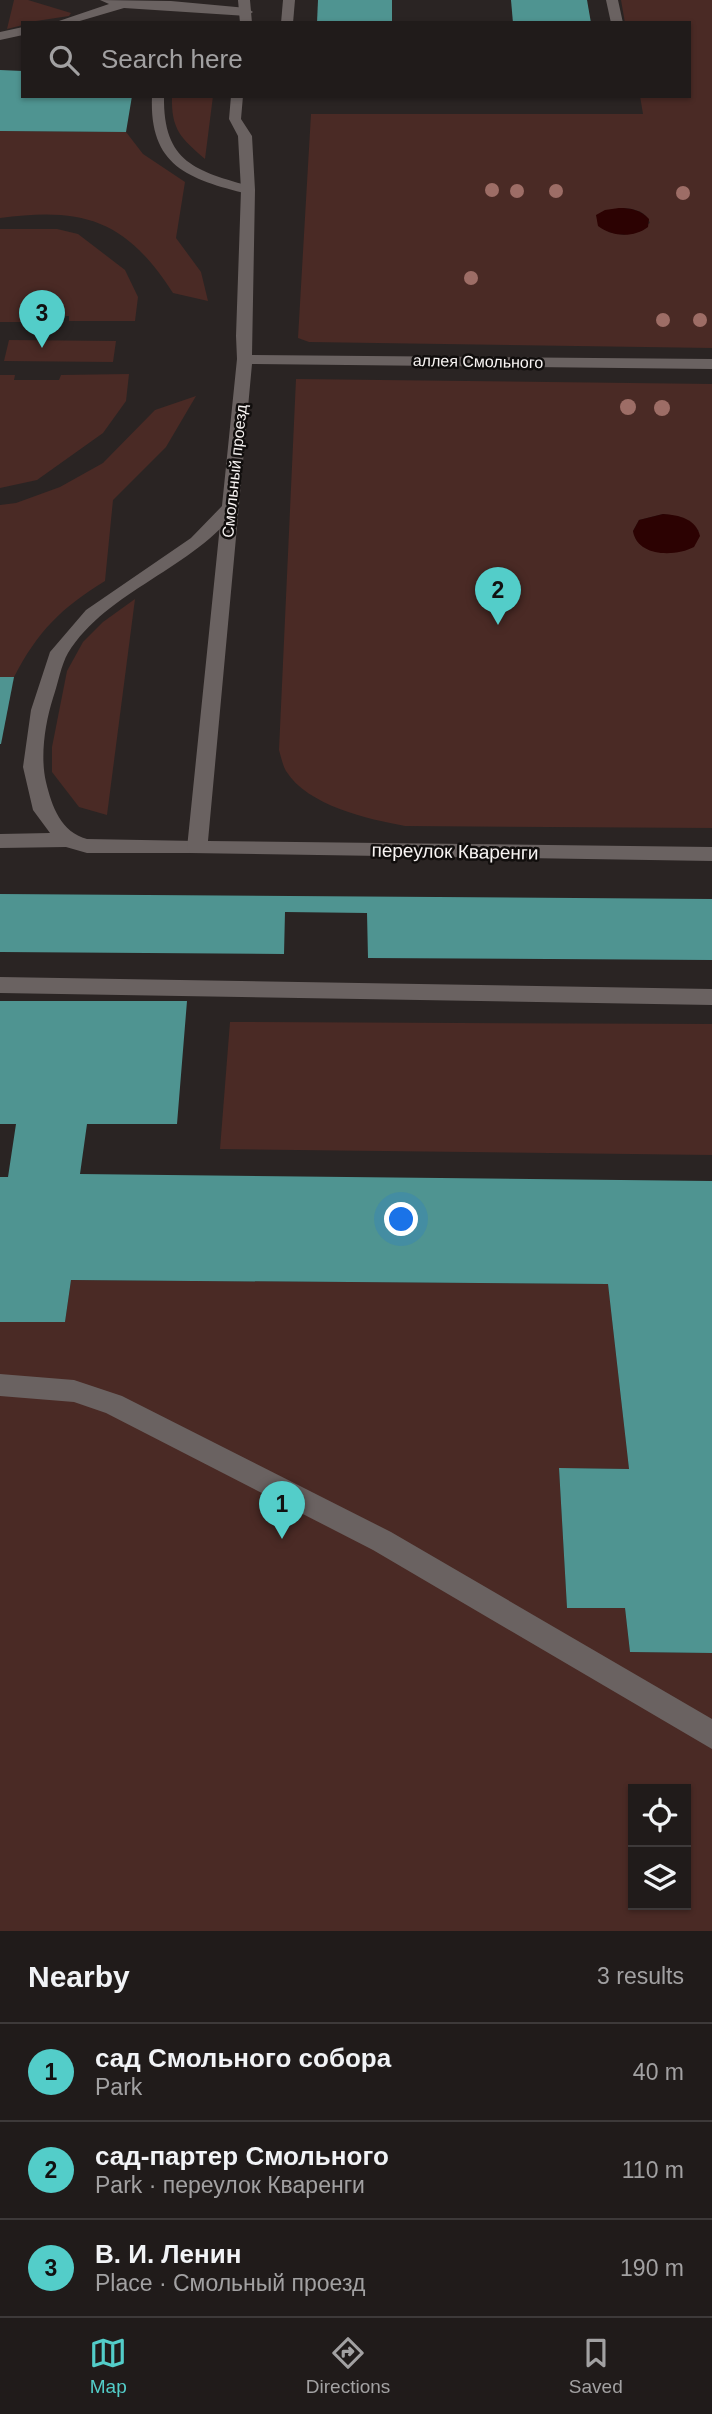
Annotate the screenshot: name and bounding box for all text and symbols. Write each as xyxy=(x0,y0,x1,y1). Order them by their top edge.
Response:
search box xyxy=(21,21,691,98)
icon: search xyxy=(45,41,83,79)
text: Search here xyxy=(101,44,243,74)
pin: 3 xyxy=(19,290,65,348)
street label: аллея Смольного xyxy=(413,352,543,371)
street label: Смольный проезд xyxy=(219,403,250,538)
pin: 2 xyxy=(475,567,521,625)
street label: переулок Кваренги xyxy=(371,840,539,863)
your location xyxy=(384,1202,418,1236)
pin: 1 xyxy=(259,1481,305,1539)
map controls xyxy=(628,1784,691,1910)
button: locate xyxy=(628,1784,691,1847)
button: layers xyxy=(628,1847,691,1910)
text: Nearby xyxy=(28,1960,130,1993)
text: 3 results xyxy=(597,1963,684,1989)
text: сад Смольного собора xyxy=(95,2043,391,2073)
text: 1 xyxy=(45,2059,57,2085)
text: 40 m xyxy=(633,2059,684,2085)
text: Park xyxy=(95,2074,142,2100)
text: сад-партер Смольного xyxy=(95,2141,389,2171)
text: 2 xyxy=(45,2157,57,2183)
text: 110 m xyxy=(622,2157,684,2183)
text: Park · переулок Кваренги xyxy=(95,2172,365,2198)
text: В. И. Ленин xyxy=(95,2239,241,2269)
text: 3 xyxy=(45,2255,57,2281)
text: 190 m xyxy=(620,2255,684,2281)
text: Place · Смольный проезд xyxy=(95,2270,365,2296)
tab: Map xyxy=(89,2334,127,2398)
tab: Directions xyxy=(306,2334,390,2398)
tab: Saved xyxy=(569,2334,623,2398)

